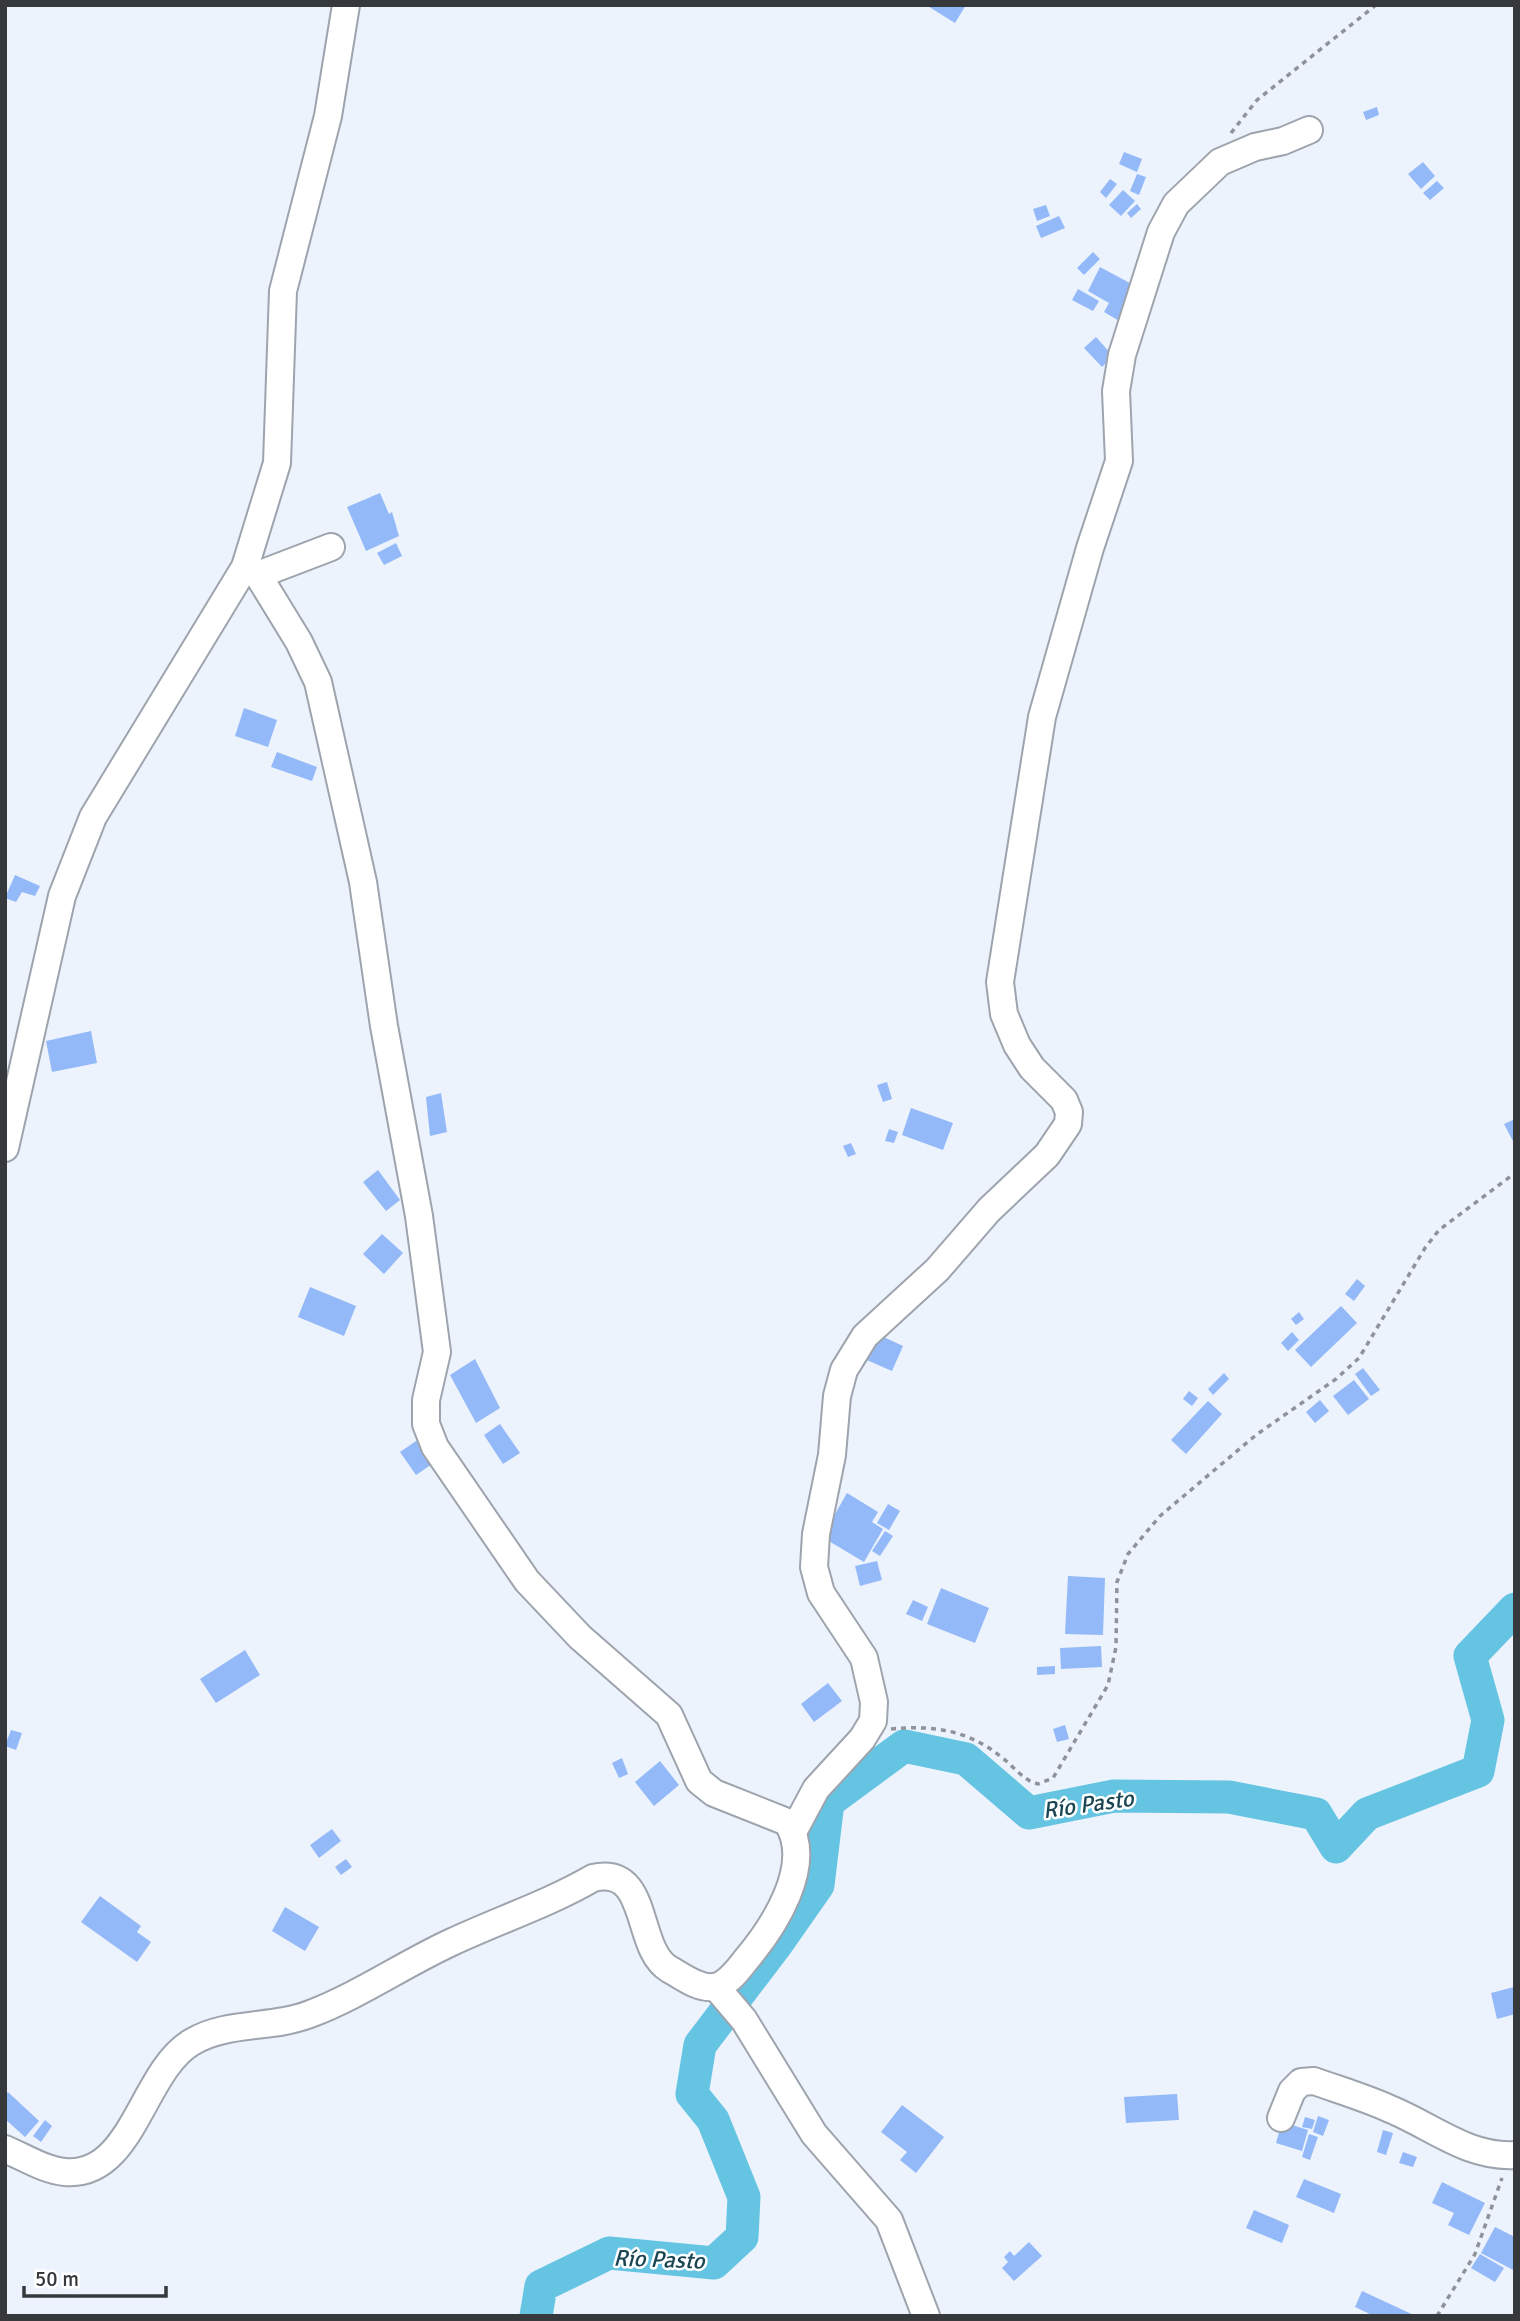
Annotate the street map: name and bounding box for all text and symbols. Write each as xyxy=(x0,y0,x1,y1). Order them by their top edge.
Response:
water label: Río Pasto xyxy=(1041,1784,1136,1825)
water label: Río Pasto xyxy=(613,2243,706,2276)
scale bar xyxy=(24,2254,166,2298)
text: 50 m xyxy=(35,2266,79,2292)

